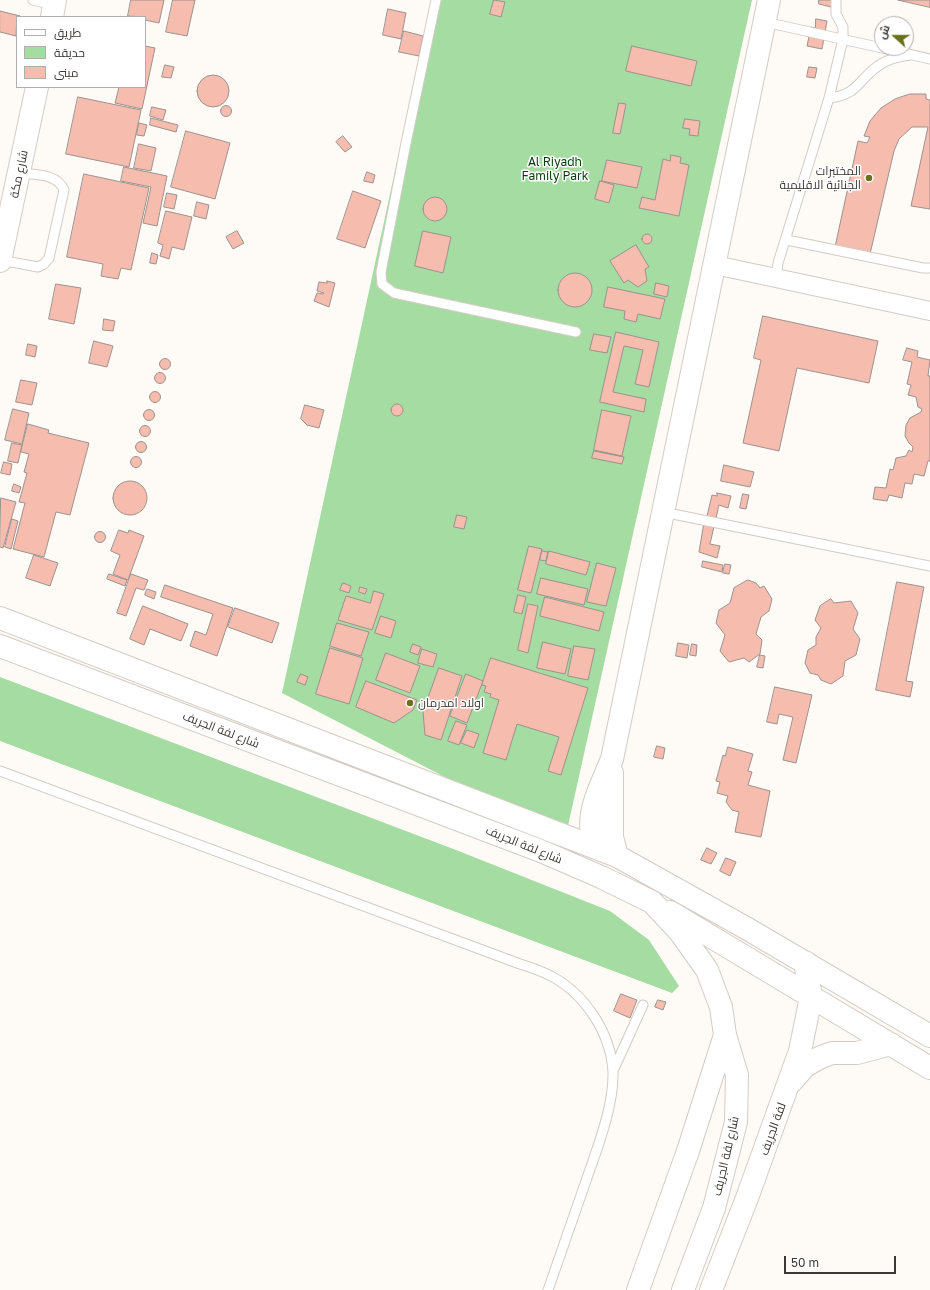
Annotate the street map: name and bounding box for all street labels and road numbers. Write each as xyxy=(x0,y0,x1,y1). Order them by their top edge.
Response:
street label: شارع مكة xyxy=(7,149,31,199)
street label: شارع لفة الجريف xyxy=(180,709,262,751)
street label: شارع لفة الجريف xyxy=(484,823,564,867)
street label: لفة الجريف xyxy=(757,1101,789,1157)
street label: شارع لفة الجريف xyxy=(710,1115,742,1197)

